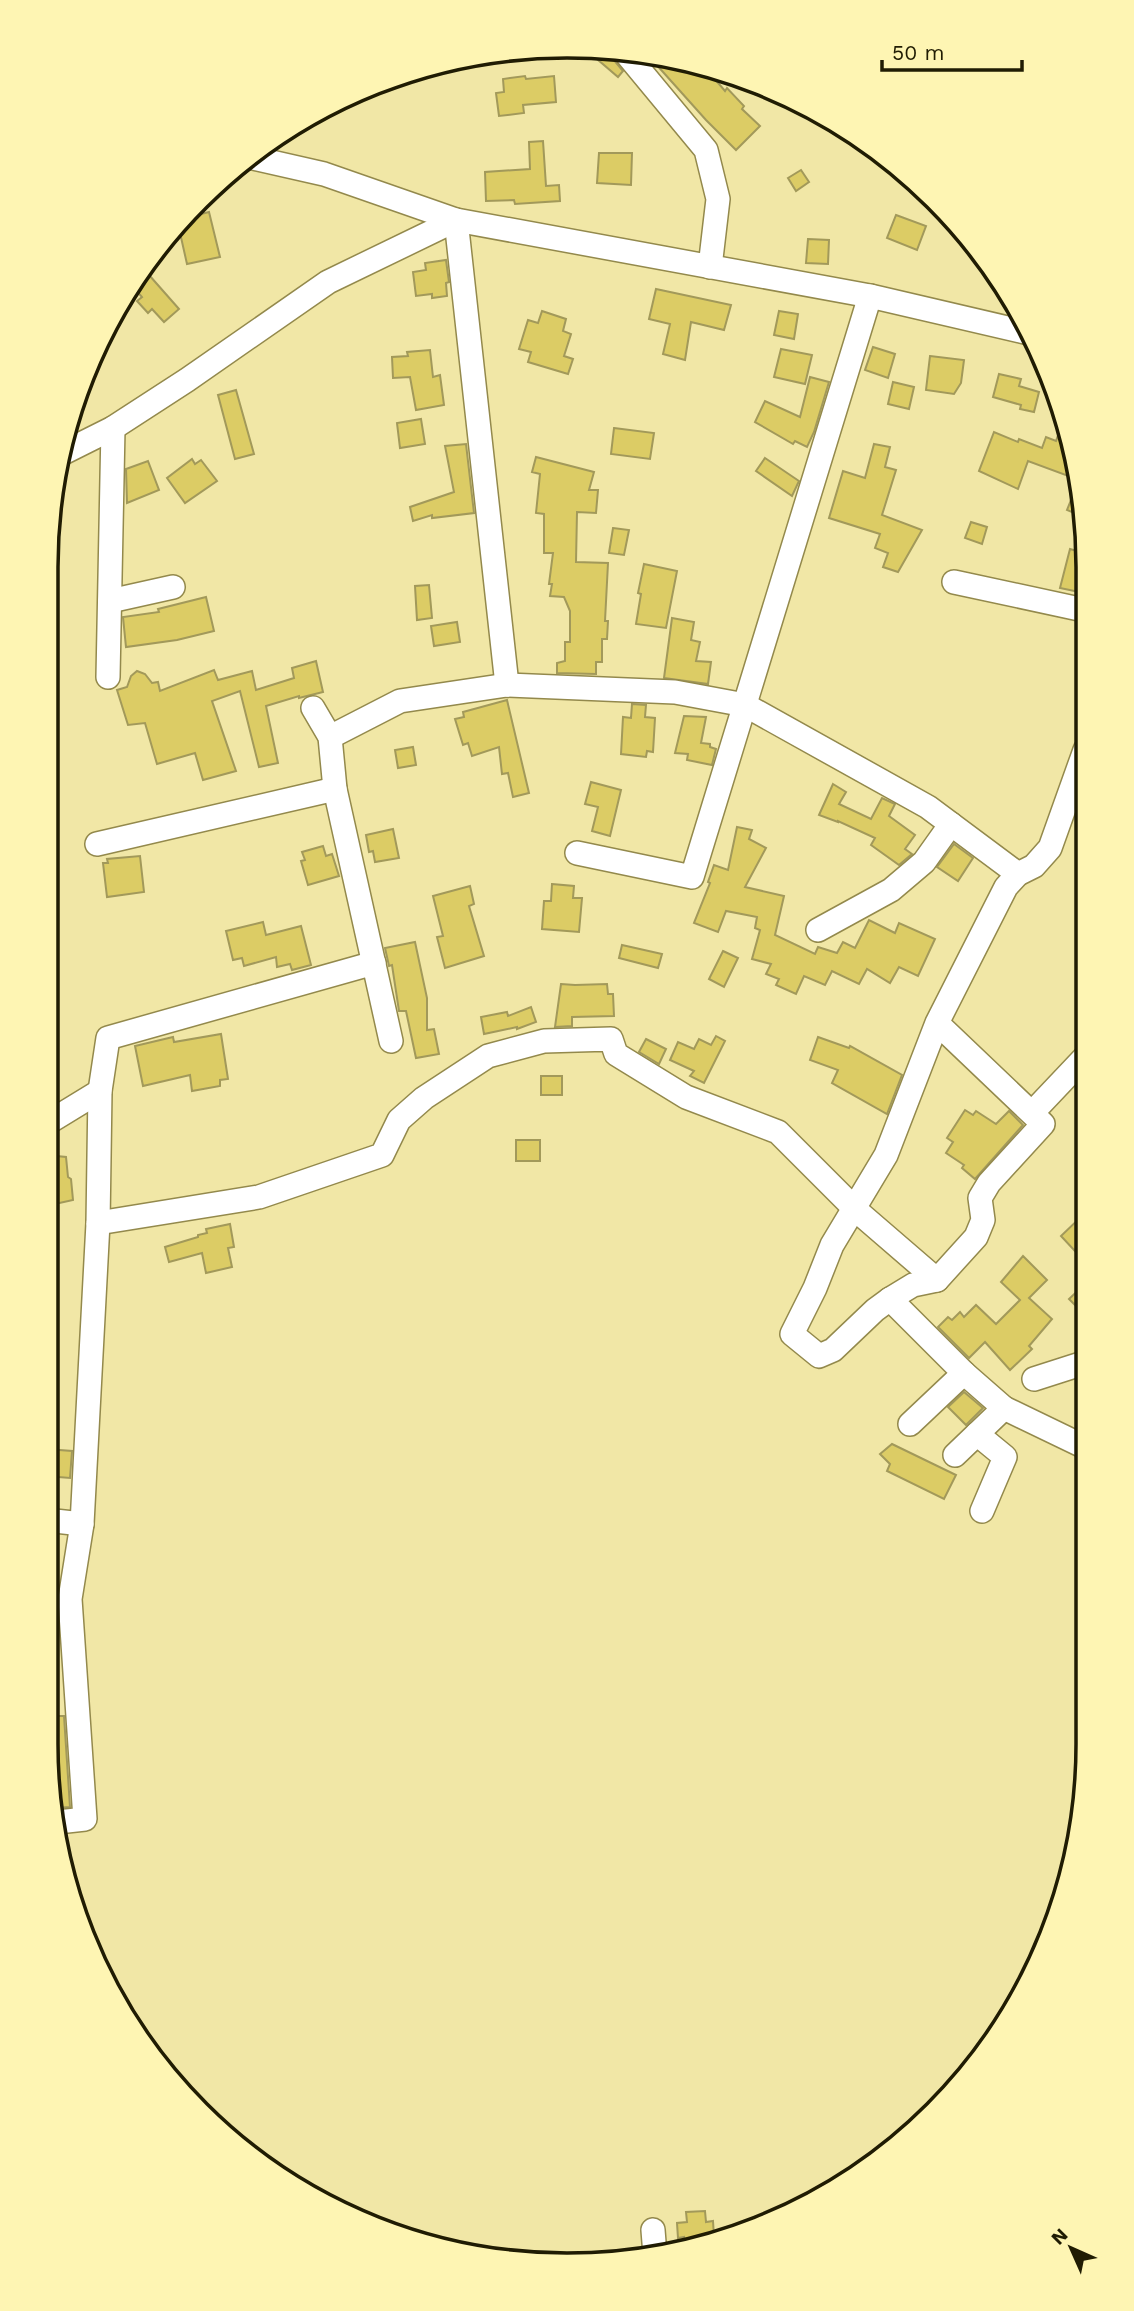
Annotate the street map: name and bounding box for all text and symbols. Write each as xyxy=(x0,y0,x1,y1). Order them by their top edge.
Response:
scale bar xyxy=(882,28,1022,72)
text: 50 m xyxy=(892,40,944,65)
north arrow xyxy=(1036,2213,1106,2283)
text: N xyxy=(1046,2223,1072,2249)

